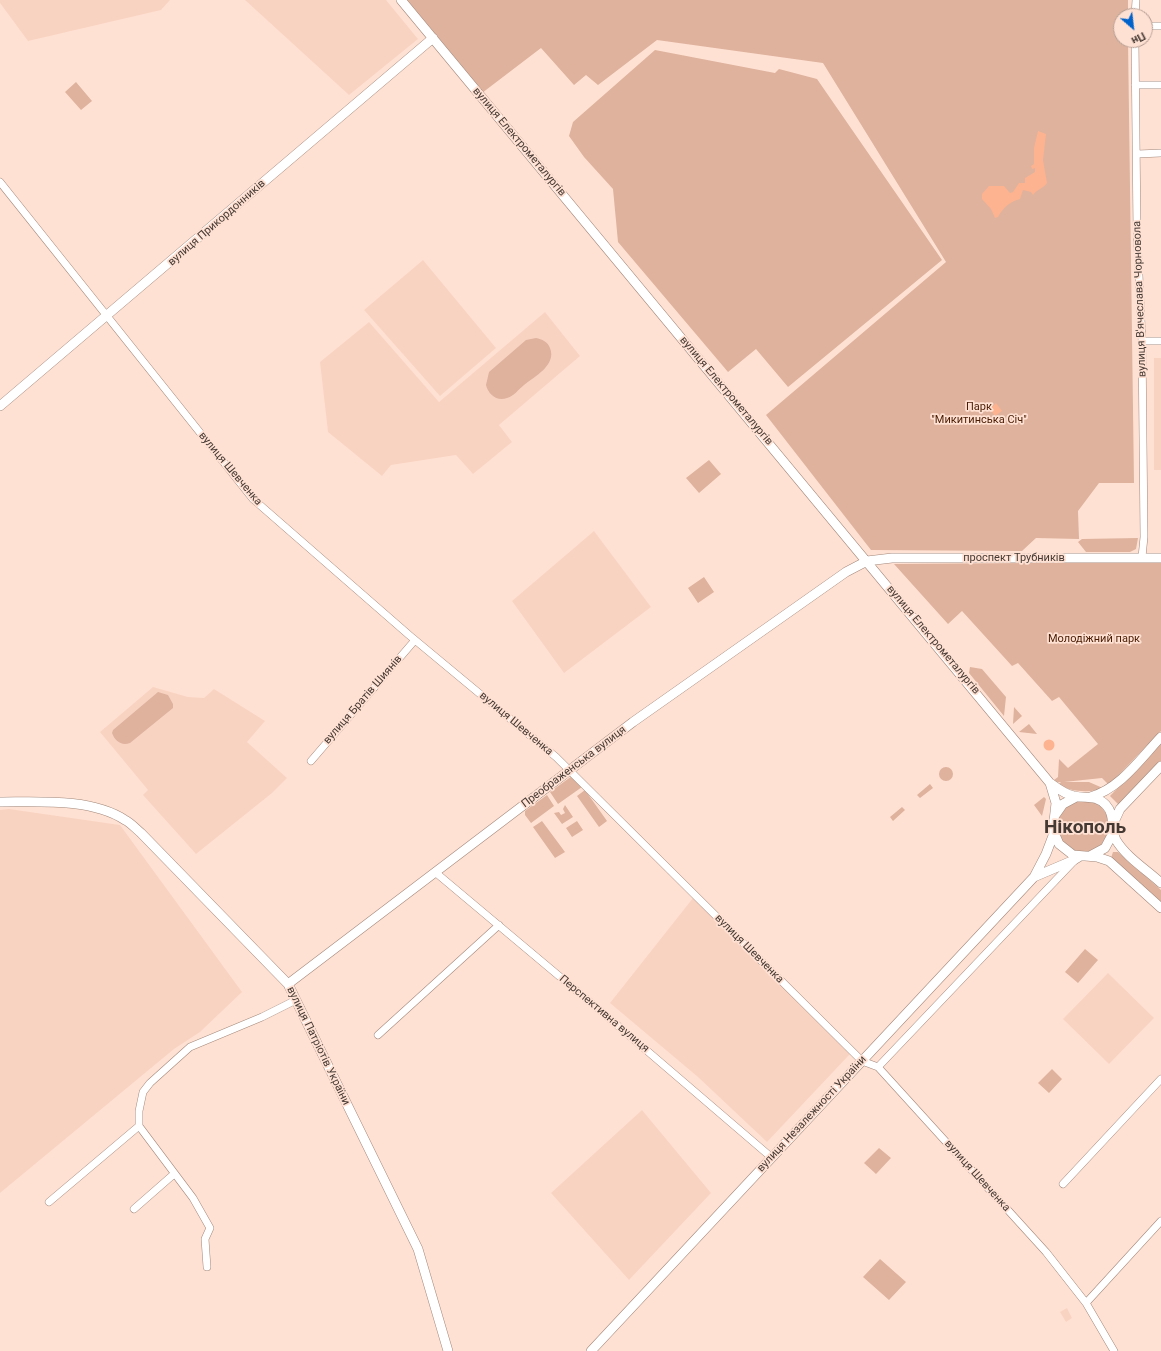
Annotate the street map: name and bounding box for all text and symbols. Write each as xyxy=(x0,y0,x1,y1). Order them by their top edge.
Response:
north arrow xyxy=(1113,8,1153,48)
text: Пн xyxy=(1129,29,1148,47)
street label: вулиця Електрометалургів xyxy=(470,85,568,199)
street label: вулиця Прикордонників xyxy=(166,177,268,269)
street label: вулиця В'ячеслава Чорновола xyxy=(1131,221,1149,377)
street label: вулиця Електрометалургів xyxy=(677,334,775,448)
park label: Парк "Микитинська Січ" xyxy=(931,400,1027,426)
street label: вулиця Шевченка xyxy=(195,430,265,508)
street label: проспект Трубників xyxy=(963,551,1065,565)
street label: вулиця Електрометалургів xyxy=(884,583,982,697)
park label: Молодіжний парк xyxy=(1048,632,1140,646)
street label: вулиця Братів Шиянів xyxy=(321,653,405,747)
street label: вулиця Шевченка xyxy=(477,689,555,759)
street label: Преображенська вулиця xyxy=(519,723,629,811)
district label: Нікополь xyxy=(1044,817,1126,839)
street label: вулиця Шевченка xyxy=(712,912,786,986)
street label: Перспективна вулиця xyxy=(556,973,652,1055)
street label: вулиця Патріотів України xyxy=(284,985,352,1107)
street label: вулиця Незалежності України xyxy=(755,1053,869,1175)
street label: вулиця Шевченка xyxy=(941,1137,1013,1215)

